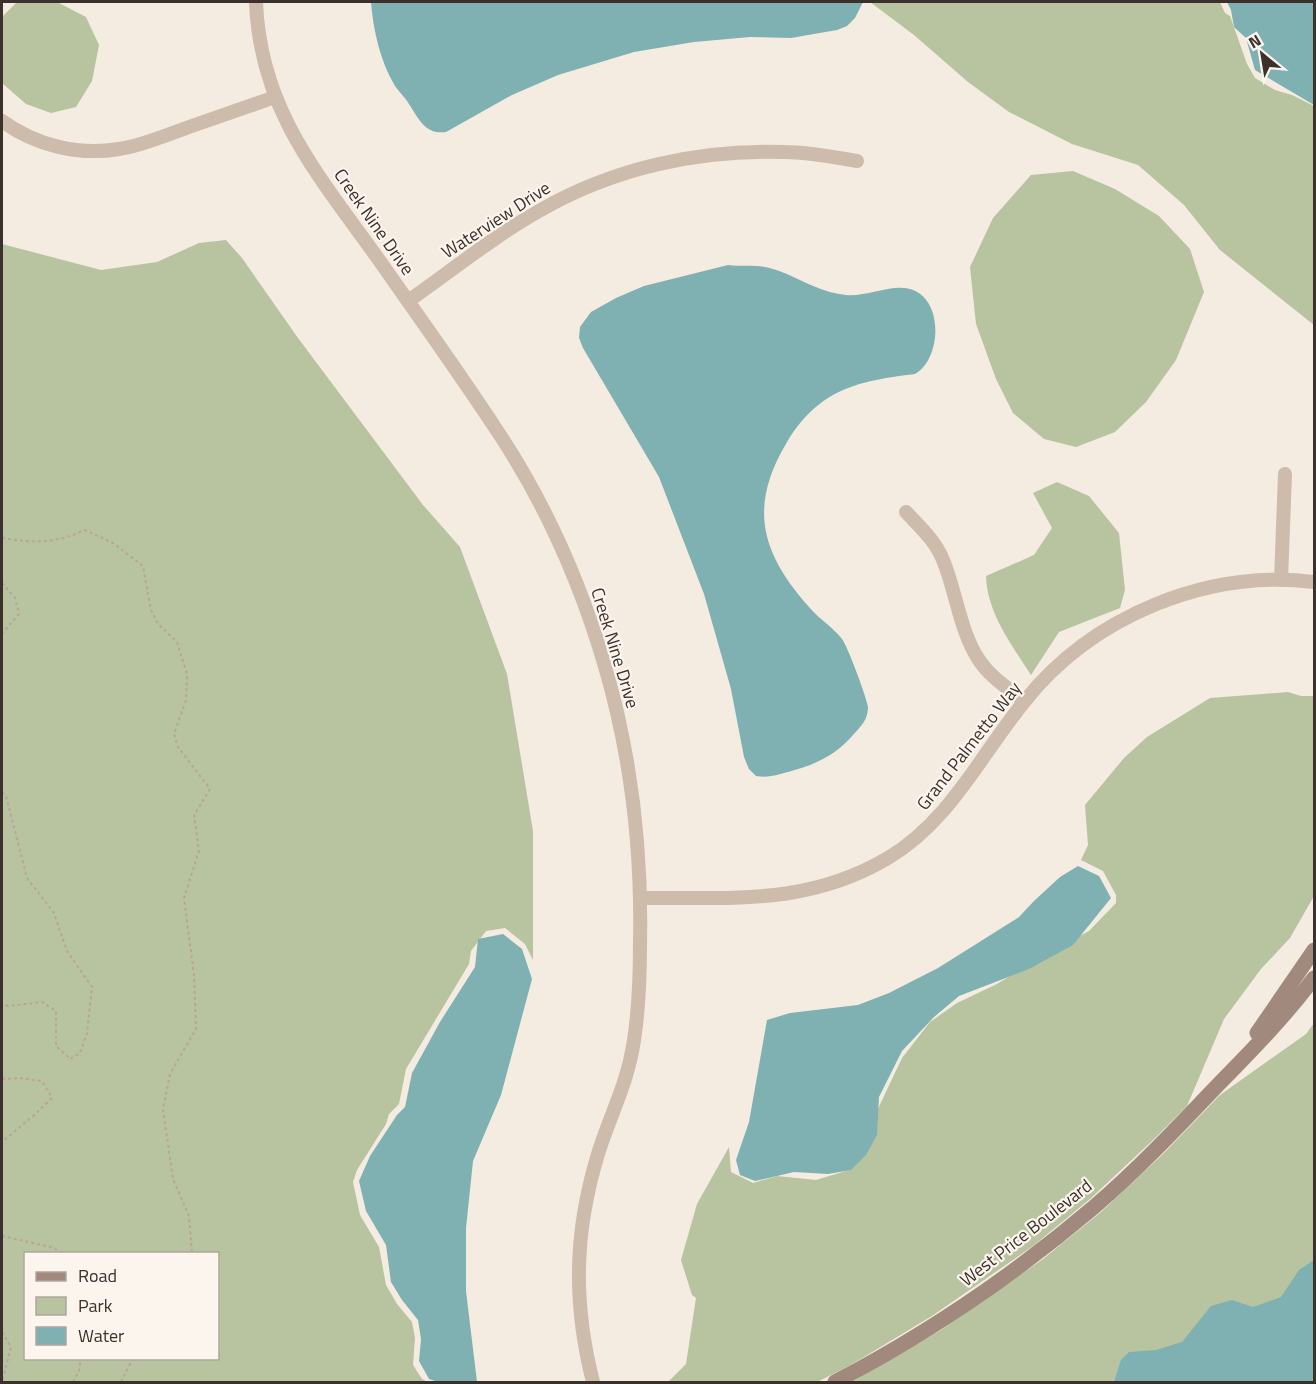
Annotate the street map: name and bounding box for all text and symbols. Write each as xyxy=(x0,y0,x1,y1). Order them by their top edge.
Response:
north arrow xyxy=(1232,24,1292,84)
text: N xyxy=(1244,28,1265,54)
street label: Creek Nine Drive xyxy=(328,163,421,281)
street label: Waterview Drive xyxy=(436,174,555,265)
street label: Creek Nine Drive xyxy=(584,584,647,711)
street label: Grand Palmetto Way xyxy=(910,675,1028,816)
street label: West Price Boulevard xyxy=(954,1172,1098,1293)
legend xyxy=(24,1252,219,1360)
text: Road xyxy=(78,1262,117,1289)
text: Park xyxy=(78,1292,113,1319)
text: Water xyxy=(78,1322,124,1349)

